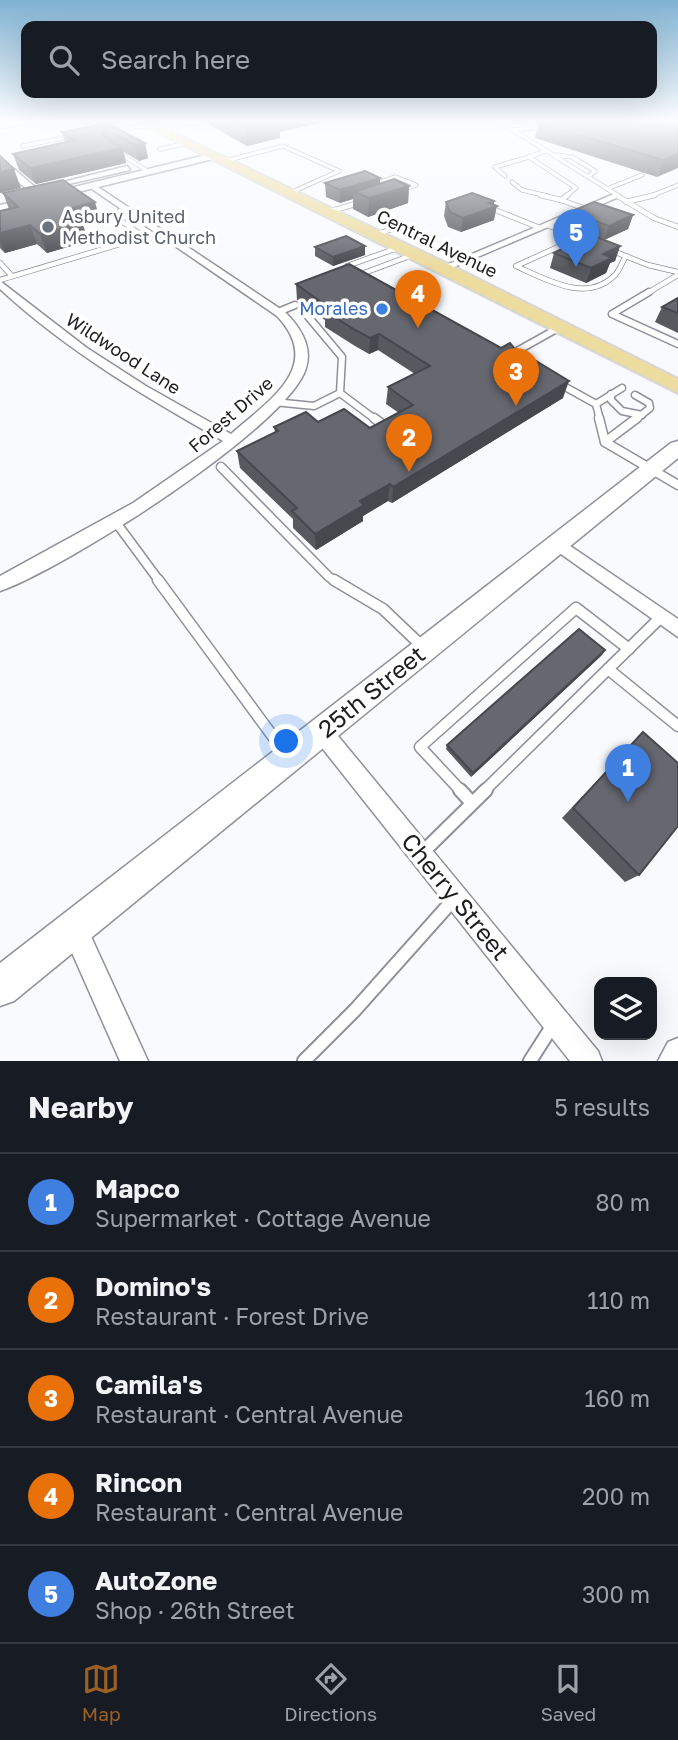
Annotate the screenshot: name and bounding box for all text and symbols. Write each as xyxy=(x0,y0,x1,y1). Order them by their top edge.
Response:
search box xyxy=(21,21,657,98)
icon: search xyxy=(45,41,83,79)
text: Search here xyxy=(101,44,250,75)
street label: Central Avenue xyxy=(373,204,501,282)
place label: Asbury United Methodist Church xyxy=(62,205,216,248)
pin: 5 xyxy=(553,209,599,267)
marker: Asbury United Methodist Church xyxy=(40,219,56,235)
pin: 4 xyxy=(395,270,441,328)
place label: Morales xyxy=(299,297,368,319)
marker: Morales xyxy=(374,301,390,317)
street label: Wildwood Lane xyxy=(62,308,185,398)
pin: 3 xyxy=(493,348,539,406)
street label: Forest Drive xyxy=(184,372,277,457)
pin: 2 xyxy=(386,414,432,472)
street label: 25th Street xyxy=(312,639,430,743)
your location xyxy=(269,724,303,758)
pin: 1 xyxy=(605,744,651,802)
street label: Cherry Street xyxy=(396,827,516,965)
map controls xyxy=(594,977,657,1040)
button: layers xyxy=(594,977,657,1040)
text: Nearby xyxy=(28,1089,133,1125)
text: 5 results xyxy=(554,1093,650,1121)
text: Mapco xyxy=(95,1173,180,1204)
text: 1 xyxy=(45,1188,57,1216)
text: 80 m xyxy=(596,1188,650,1216)
text: Supermarket · Cottage Avenue xyxy=(95,1204,431,1232)
text: Domino's xyxy=(95,1271,211,1302)
text: 2 xyxy=(44,1286,58,1314)
text: 110 m xyxy=(587,1286,650,1314)
text: Restaurant · Forest Drive xyxy=(95,1302,369,1330)
text: Camila's xyxy=(95,1369,203,1400)
text: 3 xyxy=(44,1384,58,1412)
text: 160 m xyxy=(585,1384,650,1412)
text: Restaurant · Central Avenue xyxy=(95,1400,403,1428)
text: Rincon xyxy=(95,1467,182,1498)
text: 4 xyxy=(44,1482,58,1510)
text: 200 m xyxy=(582,1482,650,1510)
text: Restaurant · Central Avenue xyxy=(95,1498,403,1526)
text: AutoZone xyxy=(95,1565,217,1596)
text: 5 xyxy=(44,1580,58,1608)
text: 300 m xyxy=(582,1580,650,1608)
text: Shop · 26th Street xyxy=(95,1596,295,1624)
tab: Map xyxy=(82,1660,121,1725)
tab: Directions xyxy=(284,1660,377,1725)
tab: Saved xyxy=(541,1660,596,1725)

